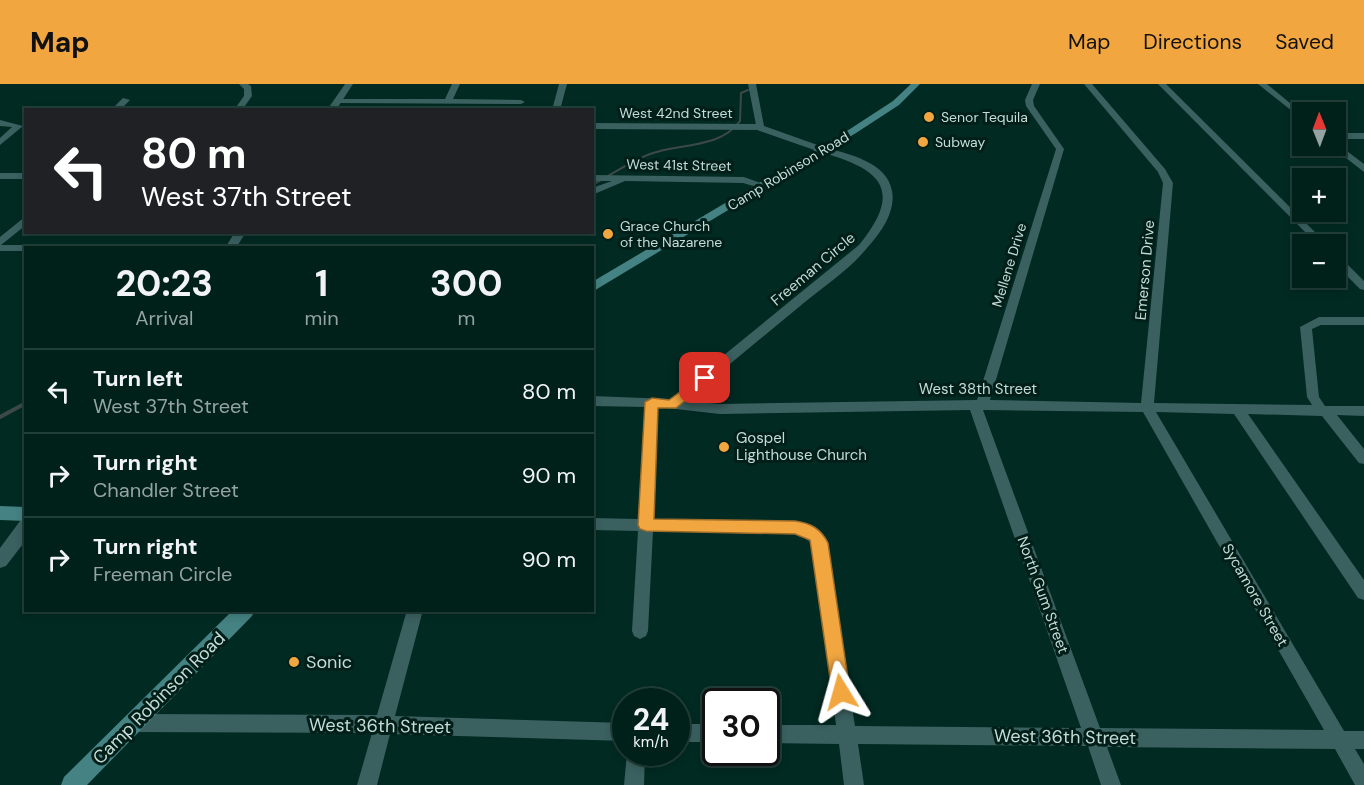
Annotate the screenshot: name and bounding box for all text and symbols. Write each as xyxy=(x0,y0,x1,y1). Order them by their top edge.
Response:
text: Map xyxy=(30,24,90,61)
text: Map xyxy=(1068,28,1110,56)
text: Directions xyxy=(1143,28,1242,56)
text: Saved xyxy=(1275,28,1334,56)
north arrow xyxy=(1292,102,1346,156)
map controls xyxy=(1292,102,1346,288)
street label: West 42nd Street xyxy=(619,104,733,122)
place label: Senor Tequila xyxy=(941,108,1028,126)
marker: Senor Tequila xyxy=(922,110,936,124)
text: 80 m xyxy=(141,126,247,181)
street label: Camp Robinson Road xyxy=(724,128,852,214)
icon: left xyxy=(42,132,120,210)
place label: Subway xyxy=(935,133,985,151)
marker: Subway xyxy=(916,135,930,149)
street label: West 41st Street xyxy=(626,155,732,175)
button: + xyxy=(1292,168,1346,222)
text: West 37th Street xyxy=(141,179,352,214)
place label: Grace Church of the Nazarene xyxy=(620,217,722,251)
street label: Emerson Drive xyxy=(1131,219,1159,321)
street label: Mellene Drive xyxy=(988,221,1030,309)
marker: Grace Church of the Nazarene xyxy=(601,227,615,241)
street label: Freeman Circle xyxy=(767,228,859,310)
button: − xyxy=(1292,234,1346,288)
text: 20:23 xyxy=(115,260,213,307)
text: 1 xyxy=(315,260,328,307)
text: 300 xyxy=(430,260,503,307)
text: Arrival xyxy=(135,305,193,331)
text: min xyxy=(305,305,339,331)
text: m xyxy=(457,305,475,331)
pin xyxy=(679,352,730,403)
icon: arrive xyxy=(688,361,721,394)
text: Turn left xyxy=(93,364,183,393)
icon: left xyxy=(42,375,75,408)
text: 80 m xyxy=(522,377,576,406)
street label: West 38th Street xyxy=(919,379,1037,399)
text: West 37th Street xyxy=(93,393,249,419)
place label: Gospel Lighthouse Church xyxy=(736,428,867,465)
marker: Gospel Lighthouse Church xyxy=(717,440,731,454)
text: Turn right xyxy=(93,448,198,477)
icon: right xyxy=(42,459,75,492)
text: 90 m xyxy=(522,461,576,490)
text: Chandler Street xyxy=(93,477,239,503)
text: Turn right xyxy=(93,532,198,561)
street label: North Gum Street xyxy=(1013,534,1073,656)
street label: Sycamore Street xyxy=(1217,540,1293,650)
icon: right xyxy=(42,543,75,576)
text: 90 m xyxy=(522,545,576,574)
text: Freeman Circle xyxy=(93,561,232,587)
street label: Camp Robinson Road xyxy=(87,626,231,770)
place label: Sonic xyxy=(306,650,352,674)
marker: Sonic xyxy=(287,655,301,669)
position arrow xyxy=(809,660,873,724)
speed limit sign: 30 xyxy=(702,688,780,766)
text: 24 xyxy=(633,700,669,739)
street label: West 36th Street xyxy=(309,713,451,739)
street label: West 36th Street xyxy=(994,724,1136,750)
text: km/h xyxy=(633,732,669,752)

